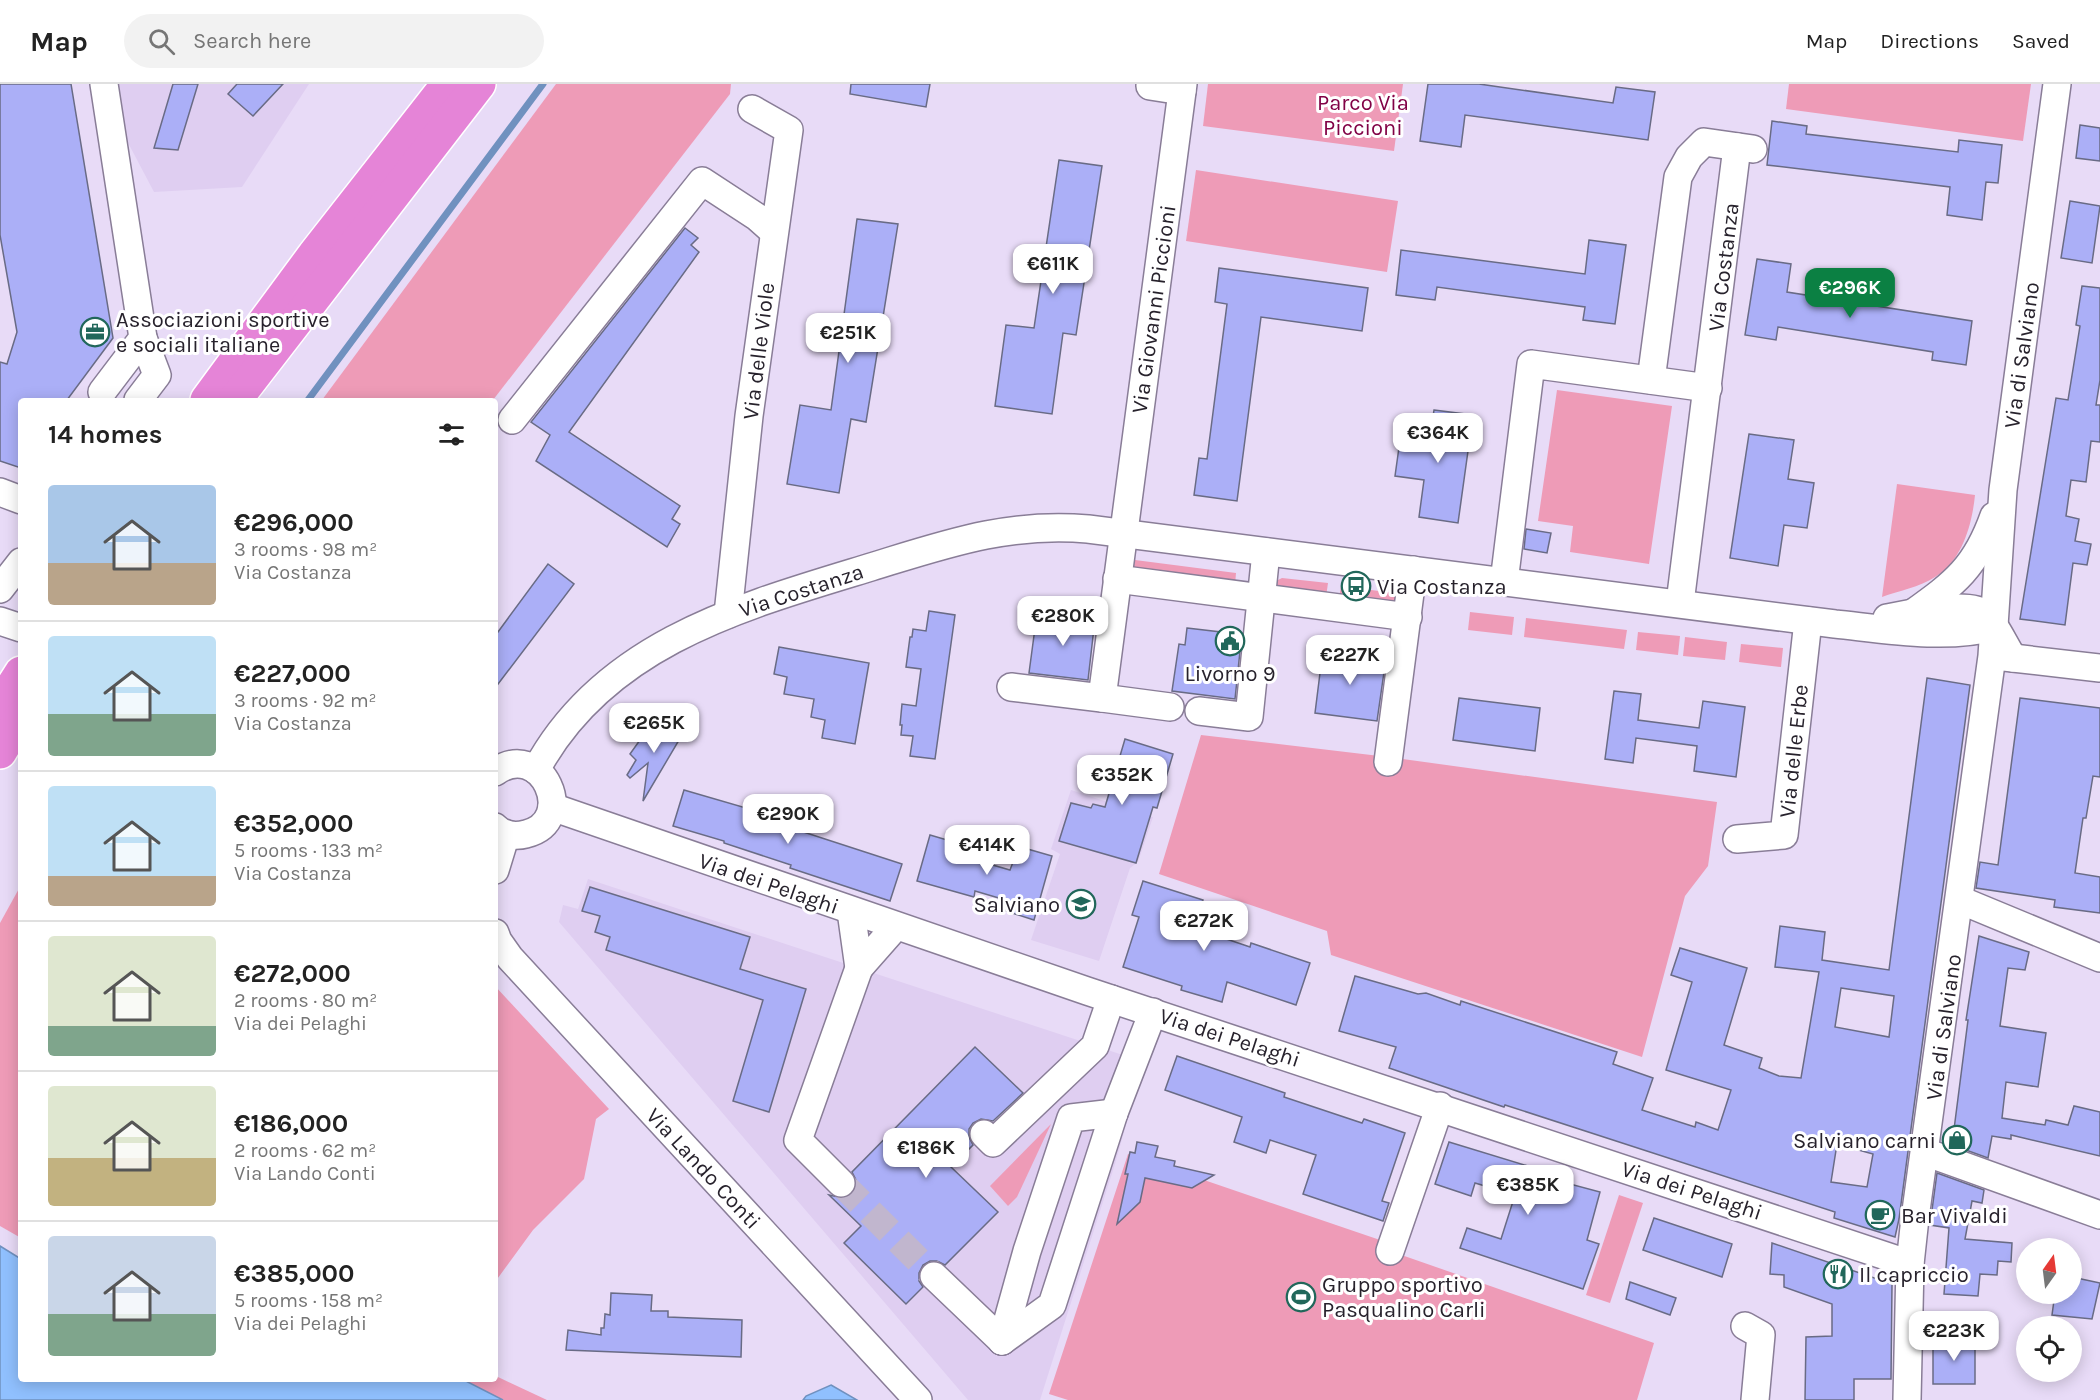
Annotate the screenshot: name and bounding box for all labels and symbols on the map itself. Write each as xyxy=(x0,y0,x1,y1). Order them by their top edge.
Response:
park label: Parco Via Piccioni xyxy=(1317,90,1409,141)
street label: Via Costanza xyxy=(1703,201,1745,333)
street label: Via Giovanni Piccioni xyxy=(1126,203,1182,415)
pin: €611K xyxy=(1011,244,1095,295)
pin: €296K xyxy=(1808,268,1892,319)
street label: Via di Salviano xyxy=(1999,280,2045,430)
street label: Via delle Viole xyxy=(738,281,780,421)
place label: Associazioni sportive e sociali italiane xyxy=(116,307,329,358)
pin: €251K xyxy=(806,313,890,364)
office icon: Associazioni sportive e sociali italiane xyxy=(79,316,111,348)
pin: €364K xyxy=(1396,413,1480,464)
street label: Via Costanza xyxy=(736,559,867,623)
bus stop icon: Via Costanza xyxy=(1340,570,1372,602)
place label: Via Costanza xyxy=(1377,574,1507,600)
pin: €280K xyxy=(1021,596,1105,647)
public building icon: Livorno 9 xyxy=(1214,625,1246,657)
pin: €227K xyxy=(1308,635,1392,686)
place label: Livorno 9 xyxy=(1184,661,1276,687)
street label: Via delle Erbe xyxy=(1774,683,1814,819)
pin: €265K xyxy=(612,703,696,754)
pin: €352K xyxy=(1080,755,1164,806)
pin: €290K xyxy=(746,794,830,845)
pin: €414K xyxy=(945,825,1029,876)
street label: Via dei Pelaghi xyxy=(695,848,842,920)
school or university icon: Salviano xyxy=(1065,888,1097,920)
place label: Salviano xyxy=(973,892,1060,918)
pin: €272K xyxy=(1162,901,1246,952)
street label: Via di Salviano xyxy=(1921,952,1967,1102)
street label: Via dei Pelaghi xyxy=(1156,1003,1303,1073)
street label: Via Lando Conti xyxy=(641,1103,766,1235)
shop icon: Salviano carni xyxy=(1941,1124,1973,1156)
pin: €186K xyxy=(884,1128,968,1179)
place label: Salviano carni xyxy=(1793,1128,1936,1154)
street label: Via dei Pelaghi xyxy=(1618,1156,1765,1226)
pin: €385K xyxy=(1486,1165,1570,1216)
cafe icon: Bar Vivaldi xyxy=(1864,1199,1896,1231)
place label: Bar Vivaldi xyxy=(1901,1203,2008,1229)
north arrow xyxy=(2016,1238,2082,1304)
restaurant icon: Il capriccio xyxy=(1822,1258,1854,1290)
place label: Il capriccio xyxy=(1859,1262,1969,1288)
place label: Gruppo sportivo Pasqualino Carli xyxy=(1322,1272,1486,1323)
sports icon: Gruppo sportivo Pasqualino Carli xyxy=(1285,1281,1317,1313)
pin: €223K xyxy=(1912,1311,1996,1362)

